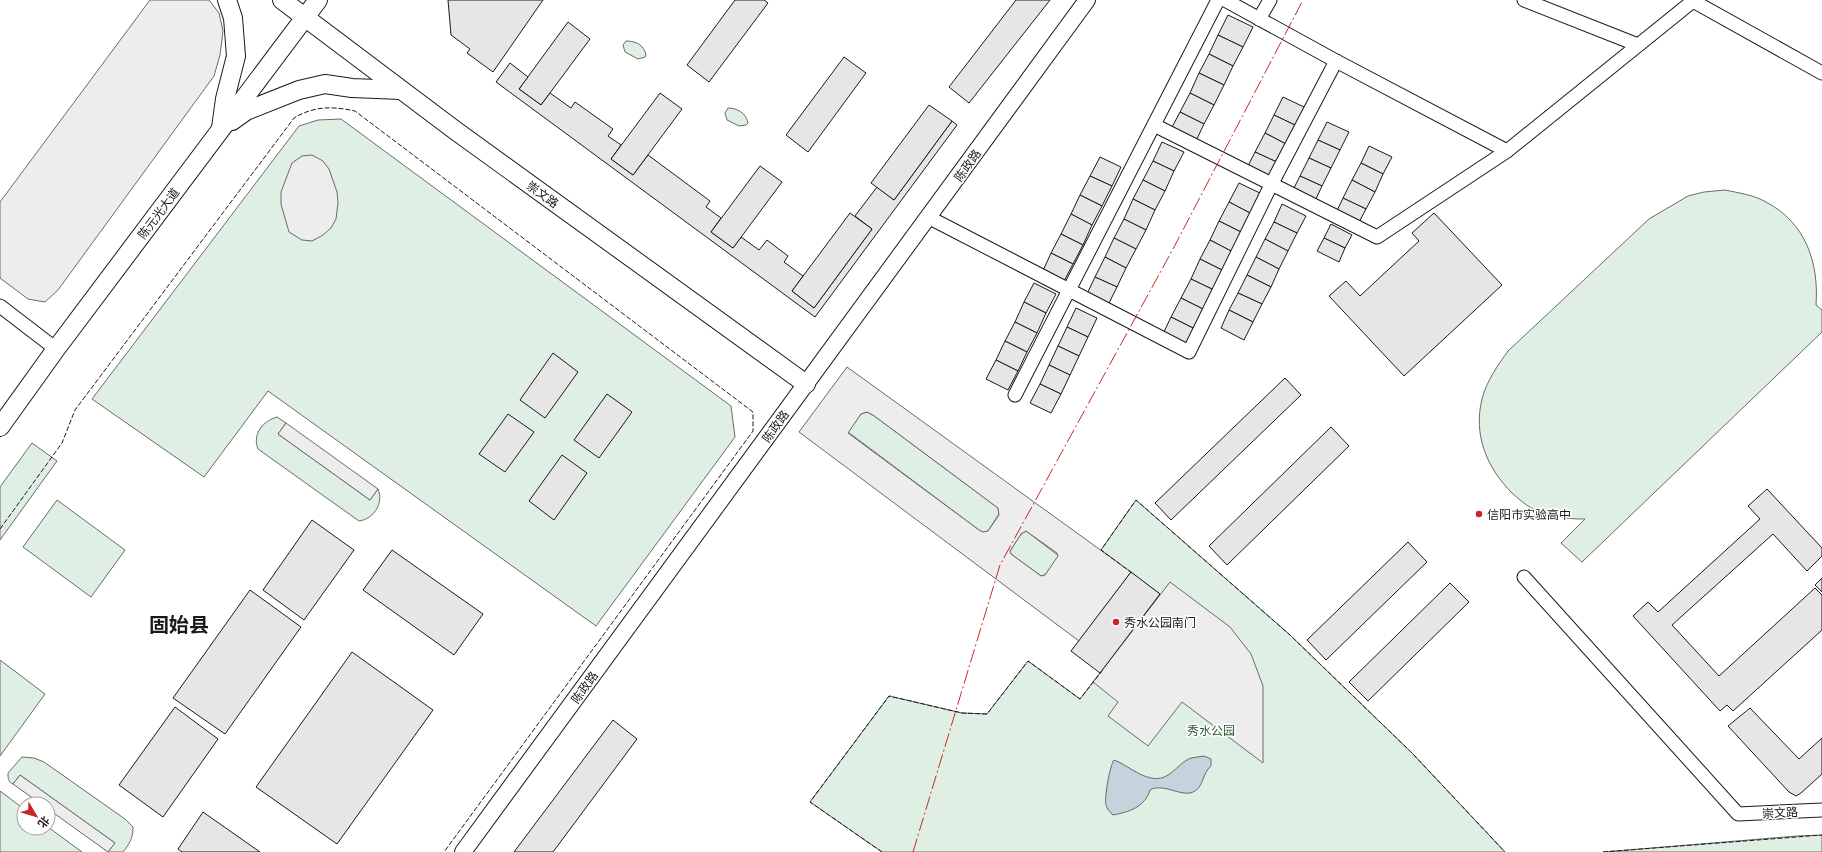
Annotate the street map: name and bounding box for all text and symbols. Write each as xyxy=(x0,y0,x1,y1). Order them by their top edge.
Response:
street label: 陈政路 xyxy=(951,146,983,184)
street label: 崇文路 xyxy=(524,178,562,210)
street label: 陈元光大道 xyxy=(134,185,182,241)
street label: 陈政路 xyxy=(759,407,791,445)
place label: 信阳市实验高中 xyxy=(1487,507,1571,521)
marker: 信阳市实验高中 xyxy=(1474,509,1484,519)
district label: 固始县 xyxy=(149,612,209,636)
place label: 秀水公园南门 xyxy=(1124,615,1196,629)
marker: 秀水公园南门 xyxy=(1111,617,1121,627)
street label: 陈政路 xyxy=(568,668,600,706)
park label: 秀水公园 xyxy=(1187,723,1235,737)
north arrow xyxy=(16,796,56,836)
street label: 崇文路 xyxy=(1762,804,1798,820)
text: 北 xyxy=(36,814,53,831)

